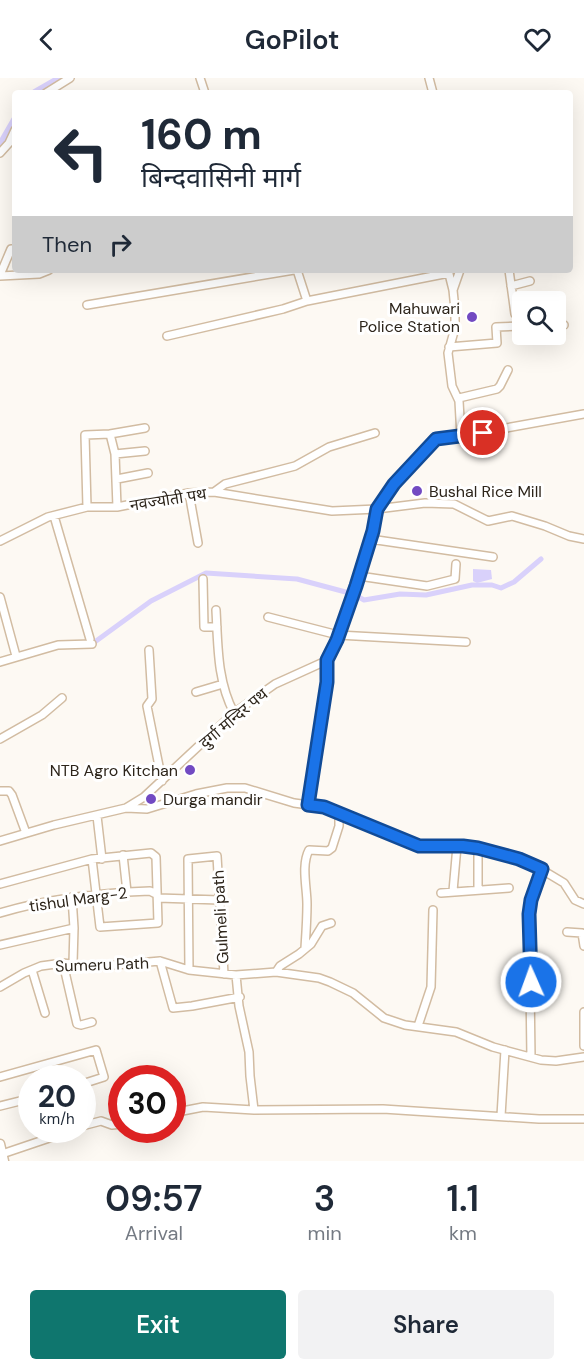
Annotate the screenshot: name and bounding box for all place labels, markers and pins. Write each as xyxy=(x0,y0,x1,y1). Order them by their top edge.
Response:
place label: Mahuwari Police Station xyxy=(359,298,460,337)
marker: Mahuwari Police Station xyxy=(465,310,479,324)
pin xyxy=(457,407,508,458)
place label: Bushal Rice Mill xyxy=(429,481,542,502)
marker: Bushal Rice Mill xyxy=(410,484,424,498)
place label: NTB Agro Kitchan xyxy=(50,760,178,781)
marker: NTB Agro Kitchan xyxy=(183,763,197,777)
place label: Durga mandir xyxy=(163,789,263,810)
marker: Durga mandir xyxy=(144,792,158,806)

